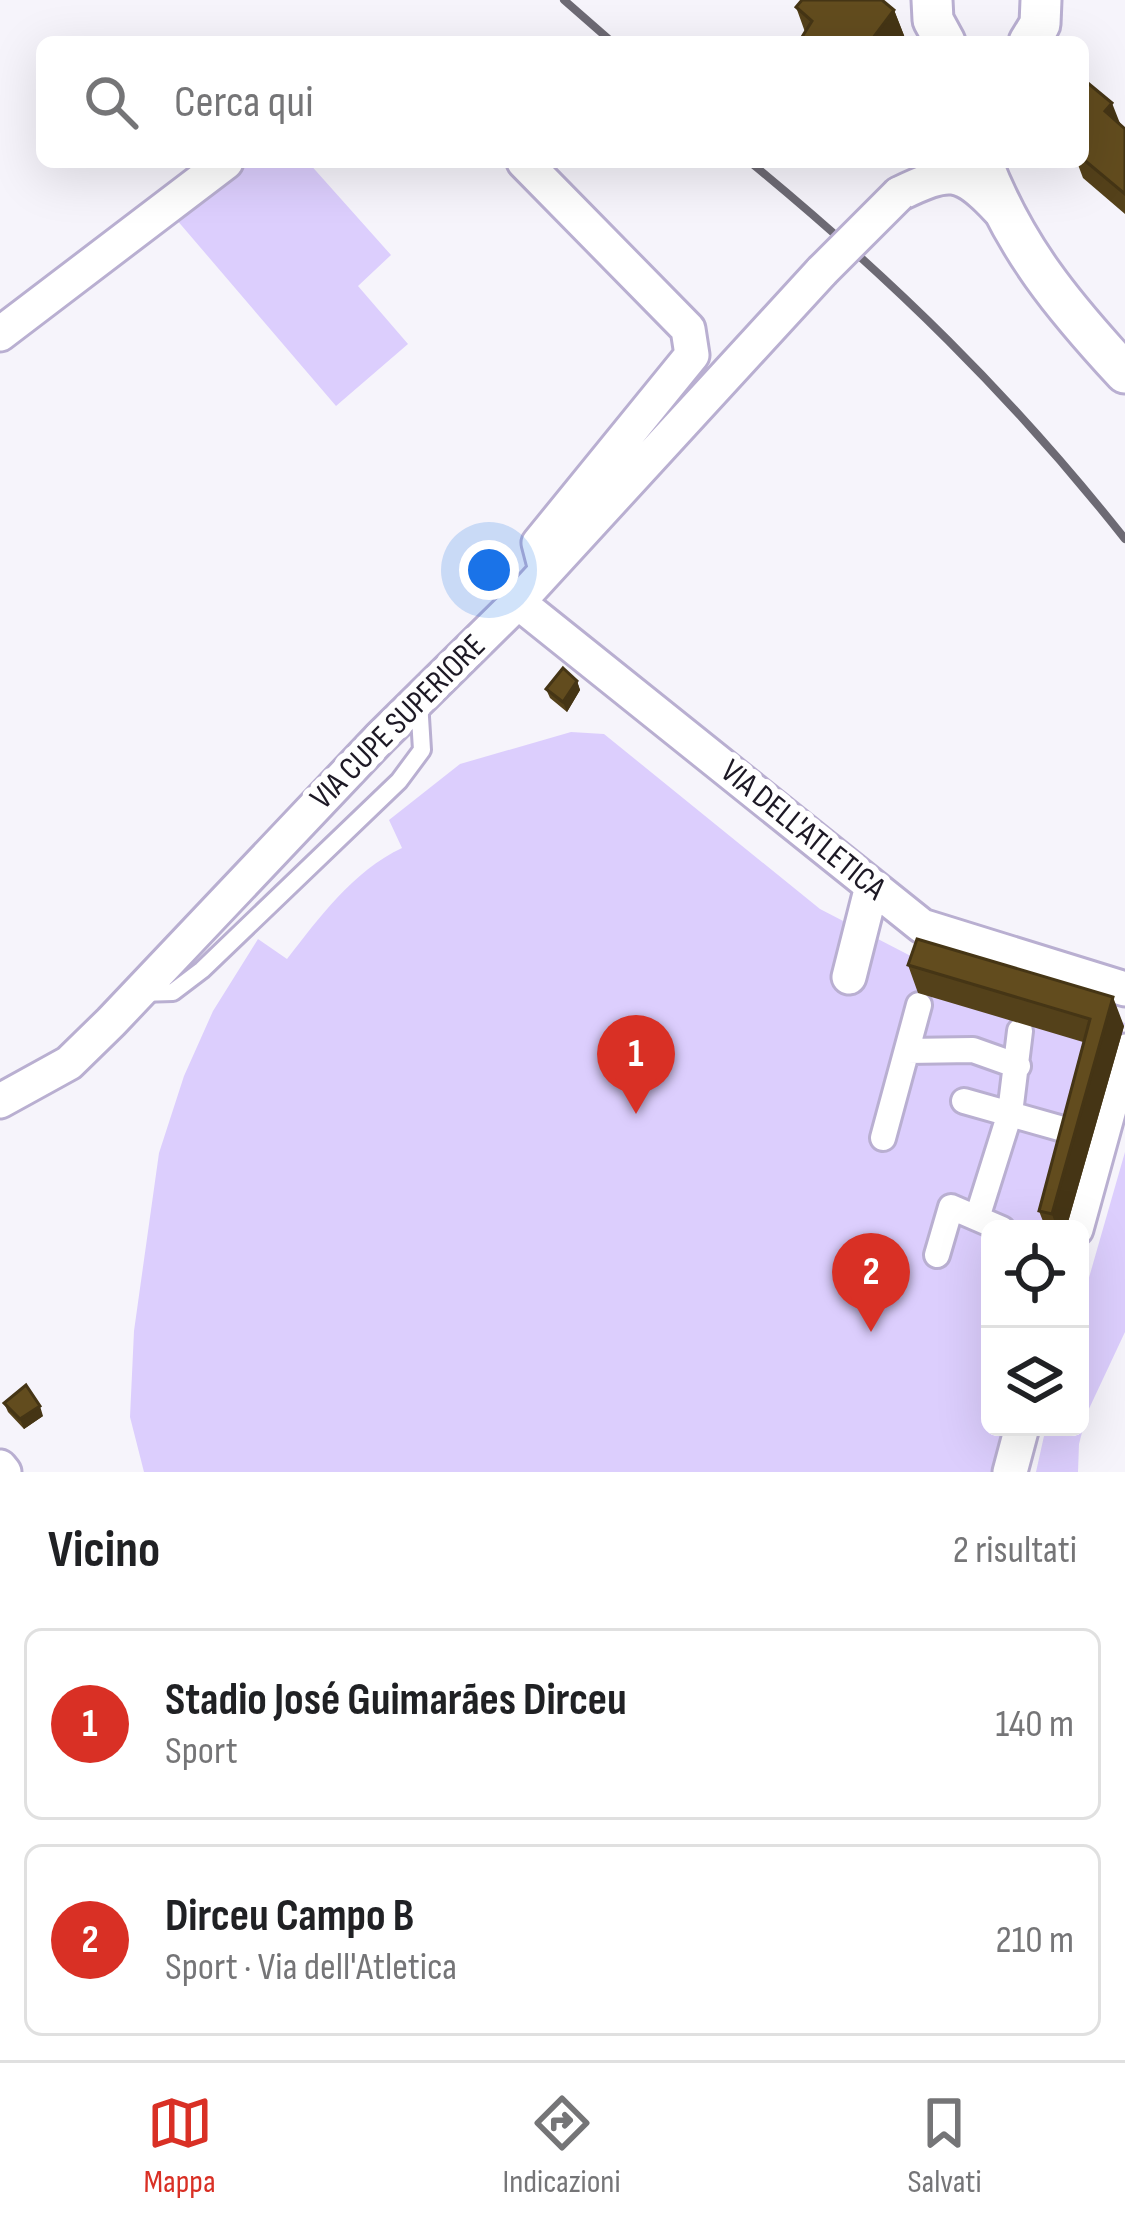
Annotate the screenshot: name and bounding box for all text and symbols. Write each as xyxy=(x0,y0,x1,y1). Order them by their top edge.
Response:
search box xyxy=(36,36,1089,168)
icon: search xyxy=(78,69,144,135)
text: Cerca qui xyxy=(174,75,314,130)
your location xyxy=(459,540,519,600)
street label: VIA CUPE SUPERIORE xyxy=(302,626,494,818)
street label: VIA DELL'ATLETICA xyxy=(712,751,894,909)
pin: 1 xyxy=(597,1015,675,1114)
map controls xyxy=(981,1220,1089,1436)
button: locate xyxy=(981,1220,1089,1328)
pin: 2 xyxy=(832,1233,910,1332)
button: layers xyxy=(981,1328,1089,1436)
text: Vicino xyxy=(48,1520,160,1581)
text: 2 risultati xyxy=(953,1527,1077,1574)
text: Stadio José Guimarães Dirceu xyxy=(165,1673,627,1728)
text: 1 xyxy=(82,1701,98,1748)
text: 140 m xyxy=(995,1701,1074,1748)
text: Sport xyxy=(165,1728,238,1775)
text: Dirceu Campo B xyxy=(165,1889,414,1944)
text: 2 xyxy=(81,1917,99,1964)
text: 210 m xyxy=(996,1917,1074,1964)
text: Sport · Via dell'Atletica xyxy=(165,1944,457,1991)
tab: Mappa xyxy=(143,2090,216,2202)
tab: Indicazioni xyxy=(503,2090,621,2202)
tab: Salvati xyxy=(907,2090,982,2202)

